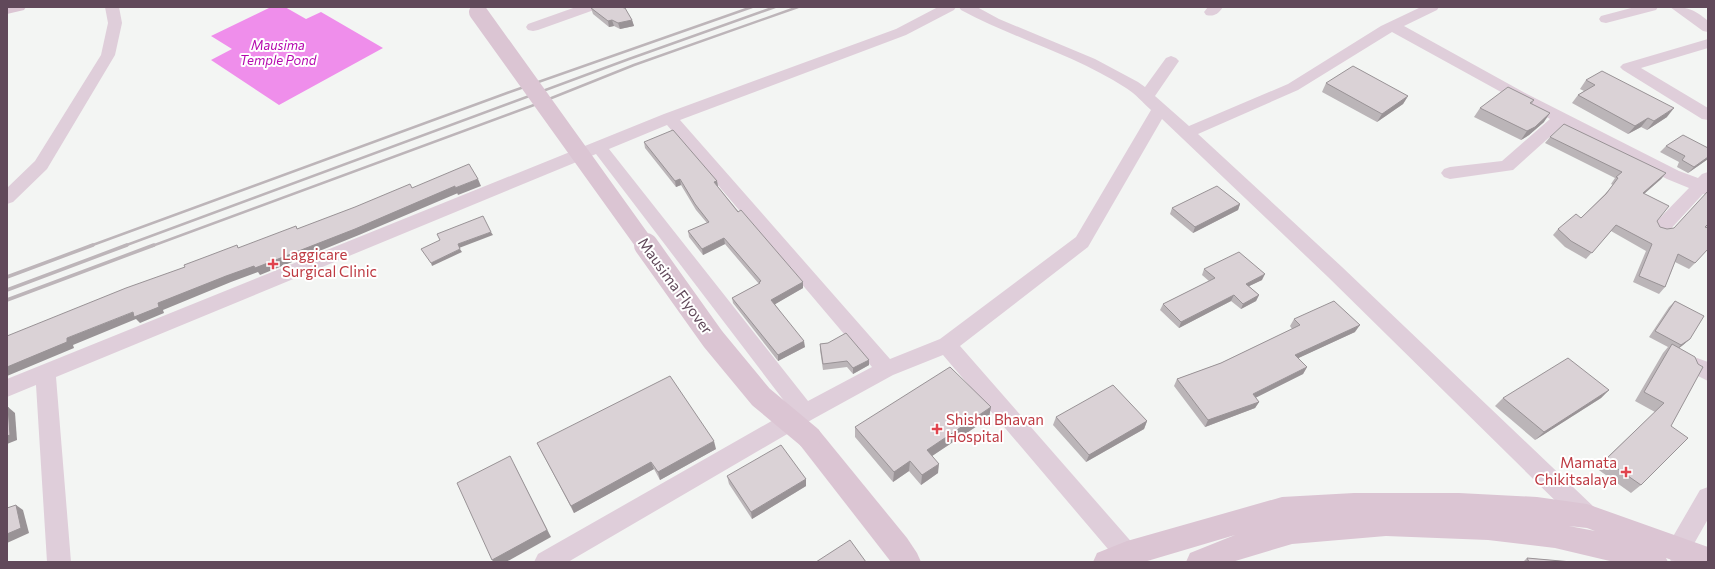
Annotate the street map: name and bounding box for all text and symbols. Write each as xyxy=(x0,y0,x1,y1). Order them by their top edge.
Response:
water label: Mausima Temple Pond xyxy=(240,37,317,68)
street label: Mausima Flyover xyxy=(635,234,717,337)
place label: Laggicare Surgical Clinic xyxy=(282,245,377,280)
marker: Laggicare Surgical Clinic xyxy=(267,258,279,270)
place label: Shishu Bhavan Hospital xyxy=(946,410,1044,445)
marker: Shishu Bhavan Hospital xyxy=(931,423,943,435)
place label: Mamata Chikitsalaya xyxy=(1535,453,1617,488)
marker: Mamata Chikitsalaya xyxy=(1620,466,1632,478)

